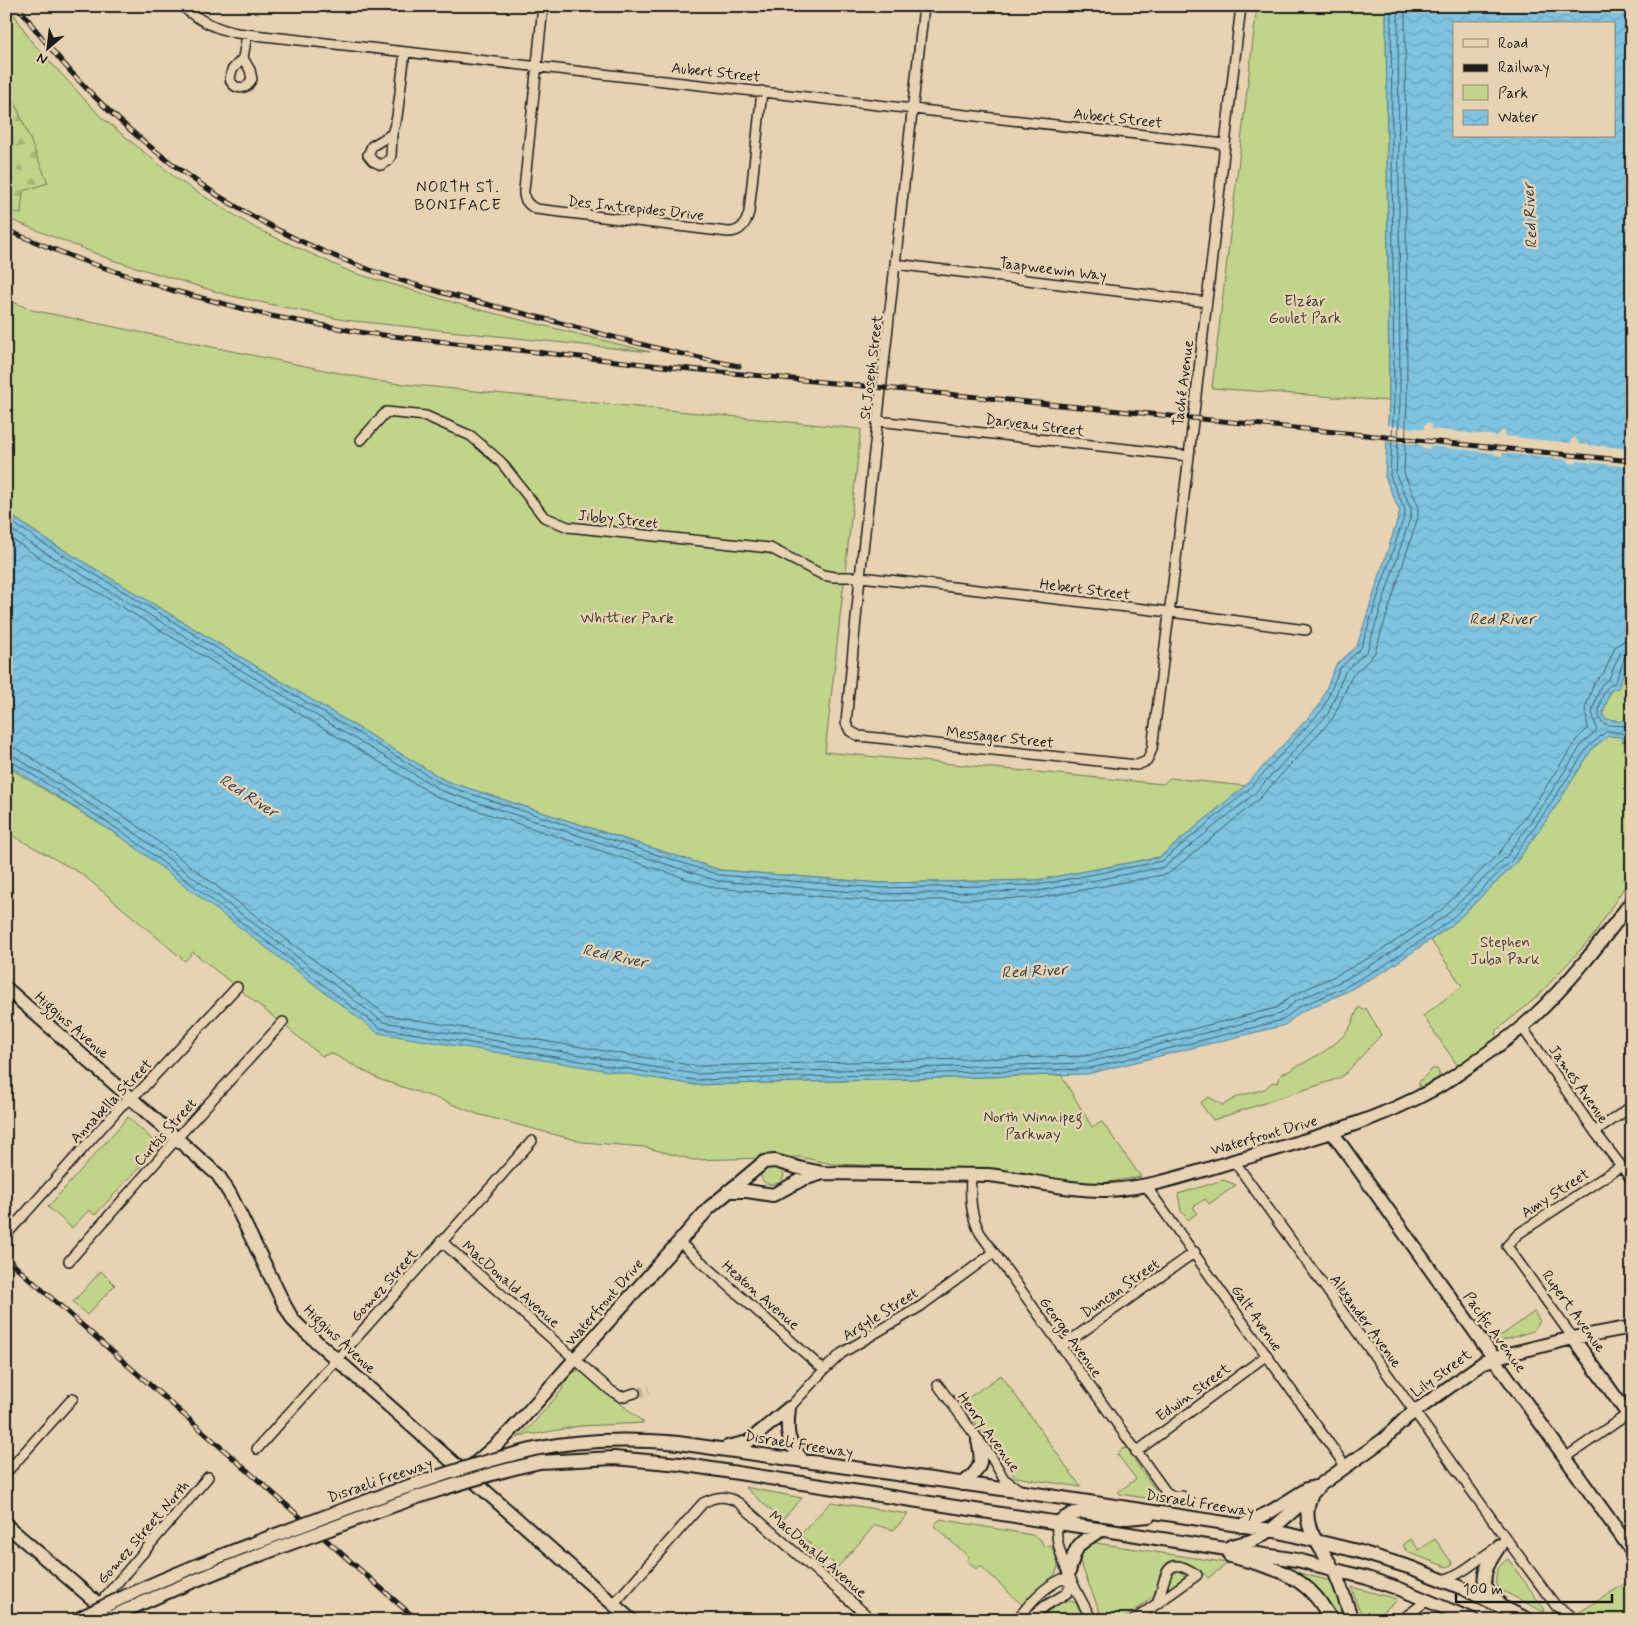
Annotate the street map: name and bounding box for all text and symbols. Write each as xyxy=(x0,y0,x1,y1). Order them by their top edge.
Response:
north arrow xyxy=(22,22,72,72)
legend xyxy=(1453,22,1616,138)
text: Road xyxy=(1498,34,1528,54)
text: N xyxy=(34,48,51,69)
street label: Aubert Street xyxy=(670,58,761,88)
text: Railway xyxy=(1498,58,1550,78)
text: Park xyxy=(1498,84,1528,104)
street label: Aubert Street xyxy=(1072,104,1163,134)
text: Water xyxy=(1498,108,1538,128)
district label: NORTH ST. BONIFACE xyxy=(414,177,502,216)
water label: Red River xyxy=(1518,180,1543,249)
street label: Des Intrepides Drive xyxy=(567,192,705,226)
street label: Taapweewin Way xyxy=(998,253,1108,287)
park label: Elzéar Goulet Park xyxy=(1269,292,1341,329)
street label: St Joseph Street xyxy=(856,313,888,421)
street label: Taché Avenue xyxy=(1169,339,1199,427)
street label: Darveau Street xyxy=(984,410,1086,442)
street label: Jibby Street xyxy=(577,506,659,534)
street label: Hebert Street xyxy=(1038,575,1131,605)
park label: Whittier Park xyxy=(580,609,674,629)
water label: Red River xyxy=(1469,609,1537,630)
street label: Messager Street xyxy=(945,722,1055,754)
water label: Red River xyxy=(215,770,283,824)
park label: Stephen Juba Park xyxy=(1470,933,1540,970)
water label: Red River xyxy=(580,939,651,974)
water label: Red River xyxy=(1001,959,1070,984)
street label: Higgins Avenue xyxy=(29,988,113,1065)
street label: James Avenue xyxy=(1544,1041,1613,1128)
street label: Annabella Street xyxy=(66,1055,157,1148)
street label: Curtis Street xyxy=(130,1094,202,1171)
park label: North Winnipeg Parkway xyxy=(983,1108,1083,1145)
street label: Waterfront Drive xyxy=(1209,1111,1320,1161)
street label: Amy Street xyxy=(1518,1164,1593,1223)
street label: MacDonald Avenue xyxy=(457,1237,564,1333)
street label: Gomez Street xyxy=(347,1245,423,1327)
street label: Waterfront Drive xyxy=(561,1254,649,1351)
street label: Duncan Street xyxy=(1077,1254,1164,1323)
street label: Heaton Avenue xyxy=(717,1256,804,1335)
street label: Rupert Avenue xyxy=(1537,1266,1610,1357)
street label: Alexander Avenue xyxy=(1325,1271,1406,1372)
street label: Galt Avenue xyxy=(1226,1281,1287,1356)
street label: Argyle Street xyxy=(839,1283,923,1347)
street label: Pacific Avenue xyxy=(1458,1288,1530,1377)
street label: George Avenue xyxy=(1033,1293,1106,1383)
street label: Higgins Avenue xyxy=(298,1301,380,1379)
street label: Lily Street xyxy=(1407,1345,1476,1403)
street label: Edwin Street xyxy=(1152,1359,1235,1427)
street label: Henry Avenue xyxy=(952,1388,1024,1477)
street label: Disraeli Freeway xyxy=(743,1427,854,1463)
street label: Disraeli Freeway xyxy=(325,1454,435,1508)
street label: Gomez Street North xyxy=(93,1477,194,1589)
street label: Disraeli Freeway xyxy=(1144,1486,1255,1522)
street label: MacDonald Avenue xyxy=(764,1507,871,1603)
scale bar xyxy=(1456,1571,1612,1603)
text: 100 m xyxy=(1463,1580,1503,1600)

